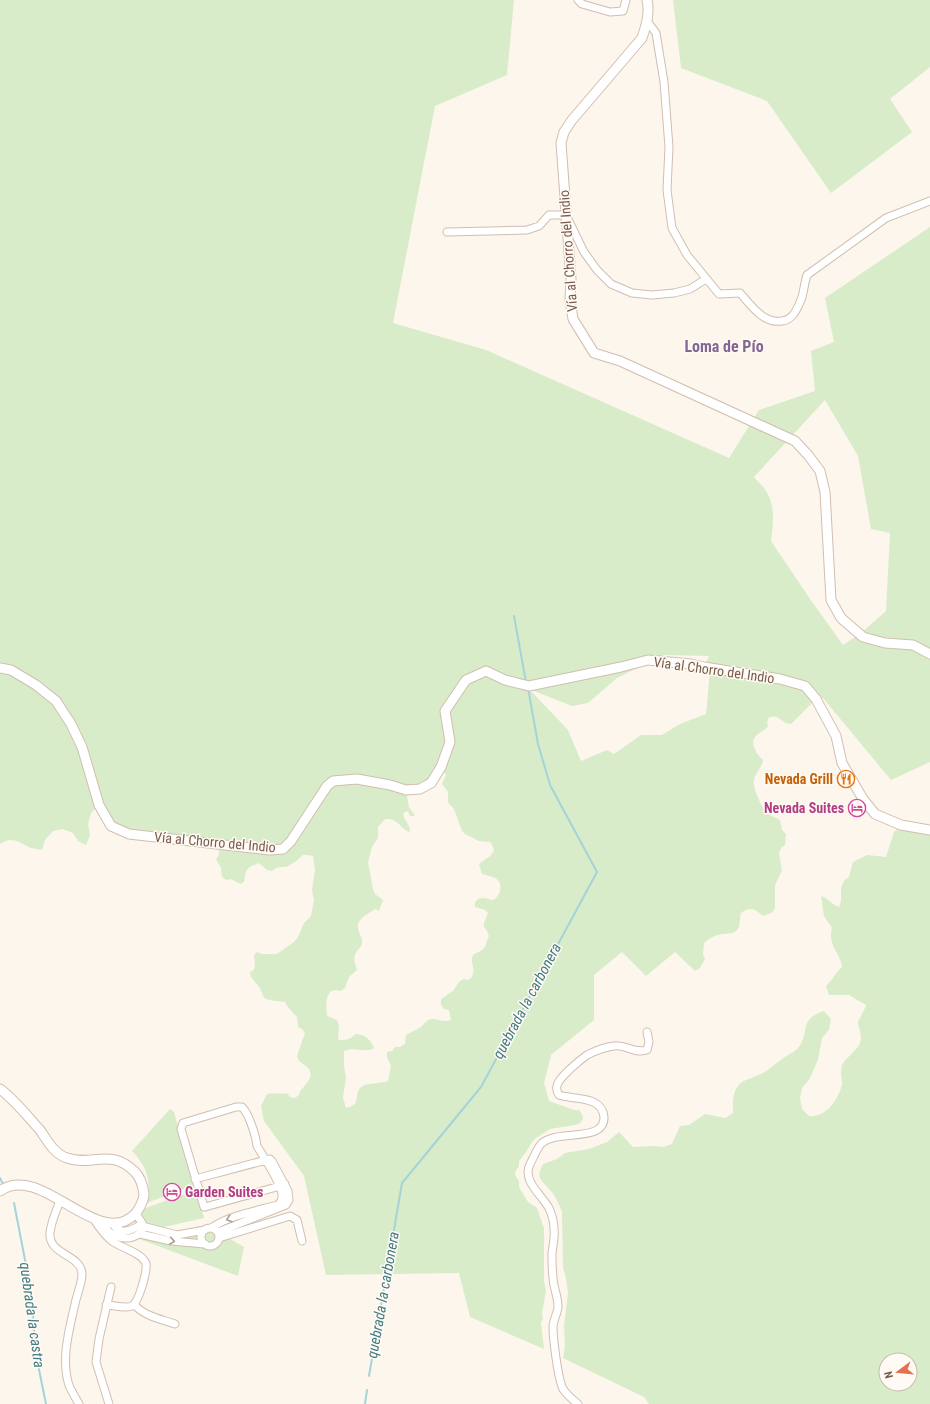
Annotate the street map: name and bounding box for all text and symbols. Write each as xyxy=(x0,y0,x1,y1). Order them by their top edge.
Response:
street label: Vía al Chorro del Indio xyxy=(556,190,580,312)
district label: Loma de Pío xyxy=(684,337,764,356)
street label: Vía al Chorro del Indio xyxy=(653,654,775,686)
restaurant icon: Nevada Grill xyxy=(836,769,856,789)
place label: Nevada Grill xyxy=(765,771,833,787)
hotel icon: Nevada Suites xyxy=(847,798,867,818)
place label: Nevada Suites xyxy=(764,800,844,816)
street label: Vía al Chorro del Indio xyxy=(154,829,276,855)
water label: quebrada la carbonera xyxy=(489,940,565,1062)
hotel icon: Garden Suites xyxy=(162,1182,182,1202)
place label: Garden Suites xyxy=(185,1184,263,1200)
one-way arrow xyxy=(226,1215,233,1223)
water label: quebrada la carbonera xyxy=(363,1230,403,1360)
one-way arrow xyxy=(169,1236,175,1245)
water label: quebrada la castra xyxy=(16,1261,48,1369)
north arrow xyxy=(878,1352,918,1392)
text: N xyxy=(882,1369,896,1380)

